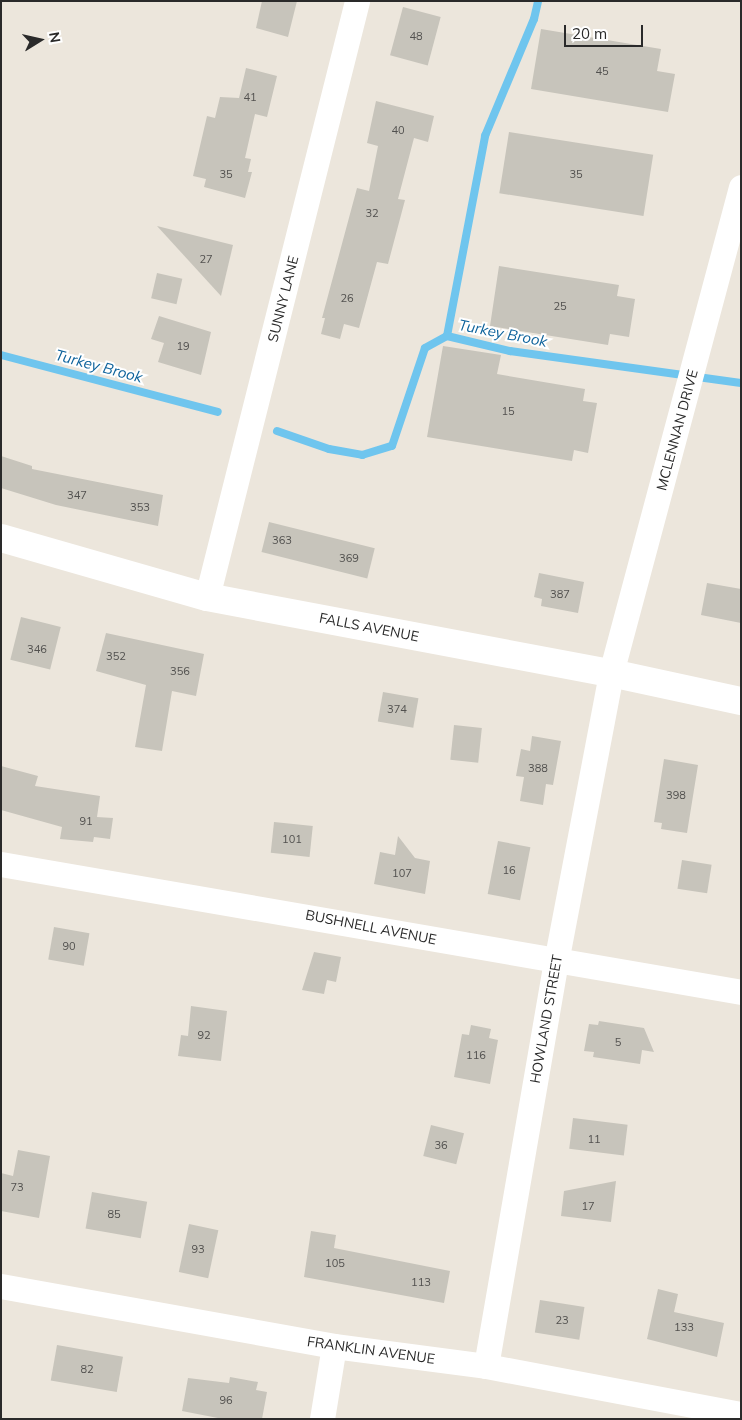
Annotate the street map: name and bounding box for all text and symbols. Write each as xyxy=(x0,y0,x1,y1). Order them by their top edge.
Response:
north arrow xyxy=(15,15,65,65)
scale bar xyxy=(567,15,646,47)
text: 20 m xyxy=(572,24,607,43)
house number: 48 xyxy=(409,29,423,43)
text: N xyxy=(45,31,65,44)
house number: 45 xyxy=(595,64,609,78)
house number: 41 xyxy=(243,90,257,104)
house number: 40 xyxy=(391,123,405,137)
house number: 35 xyxy=(219,167,233,181)
house number: 35 xyxy=(569,167,583,181)
house number: 32 xyxy=(365,206,379,220)
house number: 27 xyxy=(199,252,213,266)
street label: SUNNY LANE xyxy=(264,254,302,344)
house number: 26 xyxy=(340,291,354,305)
house number: 25 xyxy=(553,299,567,313)
water label: Turkey Brook xyxy=(457,316,549,350)
house number: 19 xyxy=(176,339,190,353)
water label: Turkey Brook xyxy=(53,346,145,386)
street label: MCLENNAN DRIVE xyxy=(653,368,701,492)
house number: 15 xyxy=(501,404,515,418)
house number: 347 xyxy=(67,488,87,502)
house number: 353 xyxy=(130,500,150,514)
house number: 363 xyxy=(272,533,292,547)
house number: 369 xyxy=(339,551,359,565)
house number: 387 xyxy=(550,587,570,601)
street label: FALLS AVENUE xyxy=(318,609,420,645)
house number: 346 xyxy=(27,642,47,656)
house number: 352 xyxy=(106,649,126,663)
house number: 356 xyxy=(170,664,190,678)
house number: 374 xyxy=(387,702,407,716)
house number: 388 xyxy=(528,761,548,775)
house number: 398 xyxy=(666,788,686,802)
house number: 91 xyxy=(79,814,93,828)
house number: 101 xyxy=(282,832,302,846)
house number: 16 xyxy=(502,863,516,877)
house number: 107 xyxy=(392,866,412,880)
street label: BUSHNELL AVENUE xyxy=(304,906,438,948)
house number: 90 xyxy=(62,939,76,953)
street label: HOWLAND STREET xyxy=(526,953,566,1085)
house number: 92 xyxy=(197,1028,211,1042)
house number: 5 xyxy=(615,1035,621,1049)
house number: 116 xyxy=(466,1048,486,1062)
house number: 11 xyxy=(587,1132,601,1146)
house number: 36 xyxy=(434,1138,448,1152)
house number: 73 xyxy=(10,1180,24,1194)
house number: 17 xyxy=(581,1199,595,1213)
house number: 85 xyxy=(107,1207,121,1221)
house number: 93 xyxy=(191,1242,205,1256)
house number: 105 xyxy=(325,1256,345,1270)
house number: 113 xyxy=(411,1275,431,1289)
house number: 23 xyxy=(555,1313,569,1327)
house number: 133 xyxy=(674,1320,694,1334)
street label: FRANKLIN AVENUE xyxy=(306,1333,436,1367)
house number: 82 xyxy=(80,1362,94,1376)
house number: 96 xyxy=(219,1393,233,1407)

